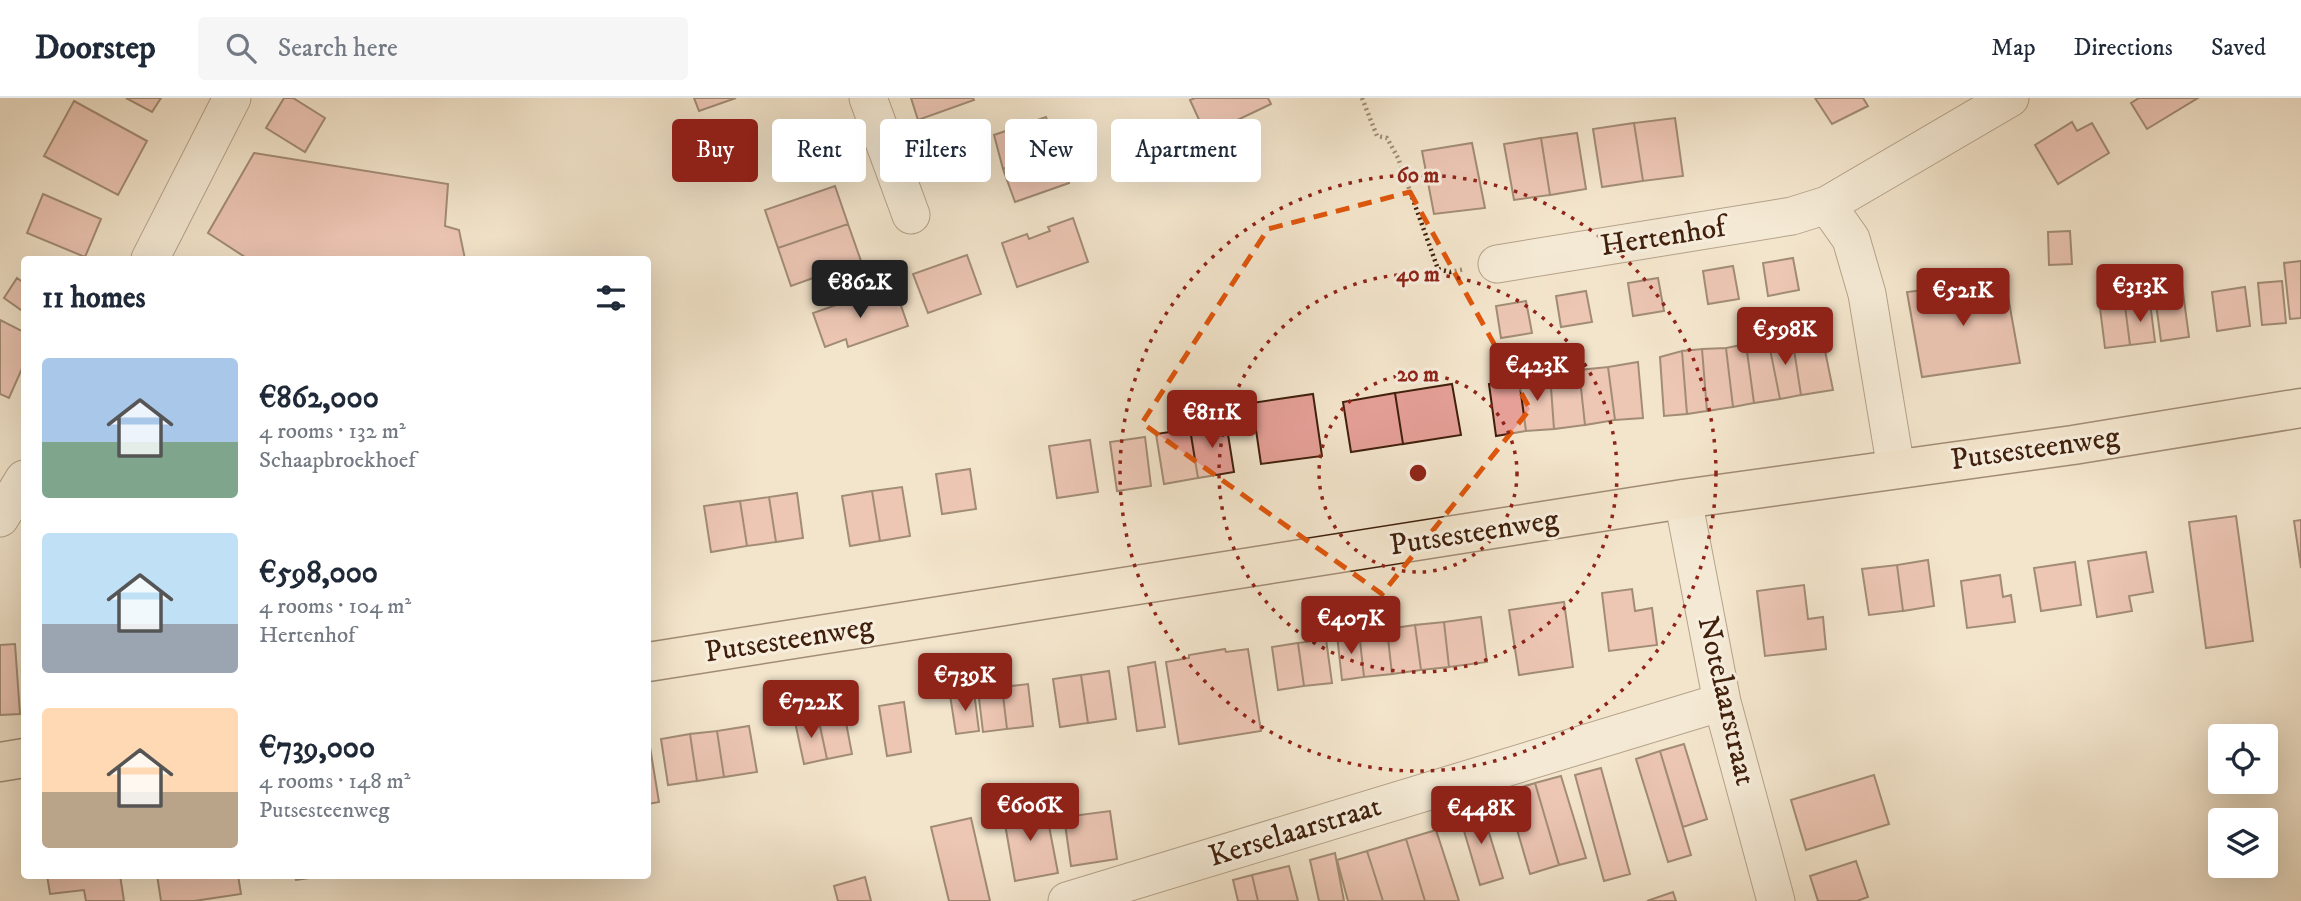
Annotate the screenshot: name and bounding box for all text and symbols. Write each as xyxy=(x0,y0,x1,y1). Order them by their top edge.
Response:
search box xyxy=(198,17,688,80)
text: Doorstep xyxy=(35,28,156,69)
icon: search xyxy=(222,29,260,67)
text: Search here xyxy=(278,32,398,65)
text: Map xyxy=(1991,33,2036,63)
text: Directions xyxy=(2074,33,2173,63)
text: Saved xyxy=(2211,33,2266,63)
chip: Buy xyxy=(672,119,758,182)
chip: Rent xyxy=(772,119,866,182)
chip: Filters xyxy=(880,119,991,182)
chip: New xyxy=(1005,119,1097,182)
chip: Apartment xyxy=(1111,119,1261,182)
text: 60 m xyxy=(1397,163,1439,189)
street label: Hertenhof xyxy=(1598,208,1732,265)
pin: €862K xyxy=(811,260,909,320)
text: 40 m xyxy=(1396,262,1440,288)
pin: €313K xyxy=(2091,264,2189,324)
text: €862K xyxy=(828,268,892,297)
pin: €521K xyxy=(1914,268,2012,328)
text: €313K xyxy=(2112,272,2168,301)
text: €521K xyxy=(1933,276,1993,305)
icon: filters xyxy=(592,279,630,317)
text: 11 homes xyxy=(42,280,146,317)
pin: €598K xyxy=(1736,308,1834,367)
text: €598K xyxy=(1753,315,1817,344)
pin: €423K xyxy=(1488,344,1586,403)
text: €423K xyxy=(1506,351,1568,380)
text: 20 m xyxy=(1397,362,1439,388)
text: €862,000 xyxy=(259,380,379,417)
icon: home xyxy=(98,386,182,470)
pin: €811K xyxy=(1163,390,1261,450)
text: €811K xyxy=(1183,398,1241,427)
text: 4 rooms · 132 m² xyxy=(259,417,406,446)
street label: Putsesteenweg xyxy=(1948,419,2122,479)
text: Schaapbroekhoef xyxy=(259,446,415,475)
centre of rings xyxy=(1406,461,1430,485)
street label: Putsesteenweg xyxy=(1387,501,1561,565)
text: €598,000 xyxy=(259,555,378,592)
icon: home xyxy=(98,561,182,645)
text: 4 rooms · 104 m² xyxy=(259,592,411,621)
pin: €407K xyxy=(1302,596,1400,656)
text: €407K xyxy=(1317,604,1385,633)
street label: Putsesteenweg xyxy=(702,608,876,672)
street label: Notelaarstraat xyxy=(1689,613,1763,789)
text: Hertenhof xyxy=(259,621,355,650)
pin: €739K xyxy=(916,654,1014,713)
text: €739K xyxy=(934,661,996,690)
pin: €722K xyxy=(762,680,860,740)
text: €722K xyxy=(779,688,843,717)
map controls xyxy=(2208,724,2278,878)
button: locate xyxy=(2208,724,2278,794)
text: €739,000 xyxy=(259,730,375,767)
icon: home xyxy=(98,736,182,820)
text: 4 rooms · 148 m² xyxy=(259,767,411,796)
pin: €606K xyxy=(981,784,1079,843)
pin: €448K xyxy=(1432,786,1530,846)
street label: Kerselaarstraat xyxy=(1204,788,1386,876)
text: €606K xyxy=(997,791,1063,820)
text: €448K xyxy=(1447,794,1515,823)
text: Putsesteenweg xyxy=(259,796,389,825)
button: layers xyxy=(2208,808,2278,878)

